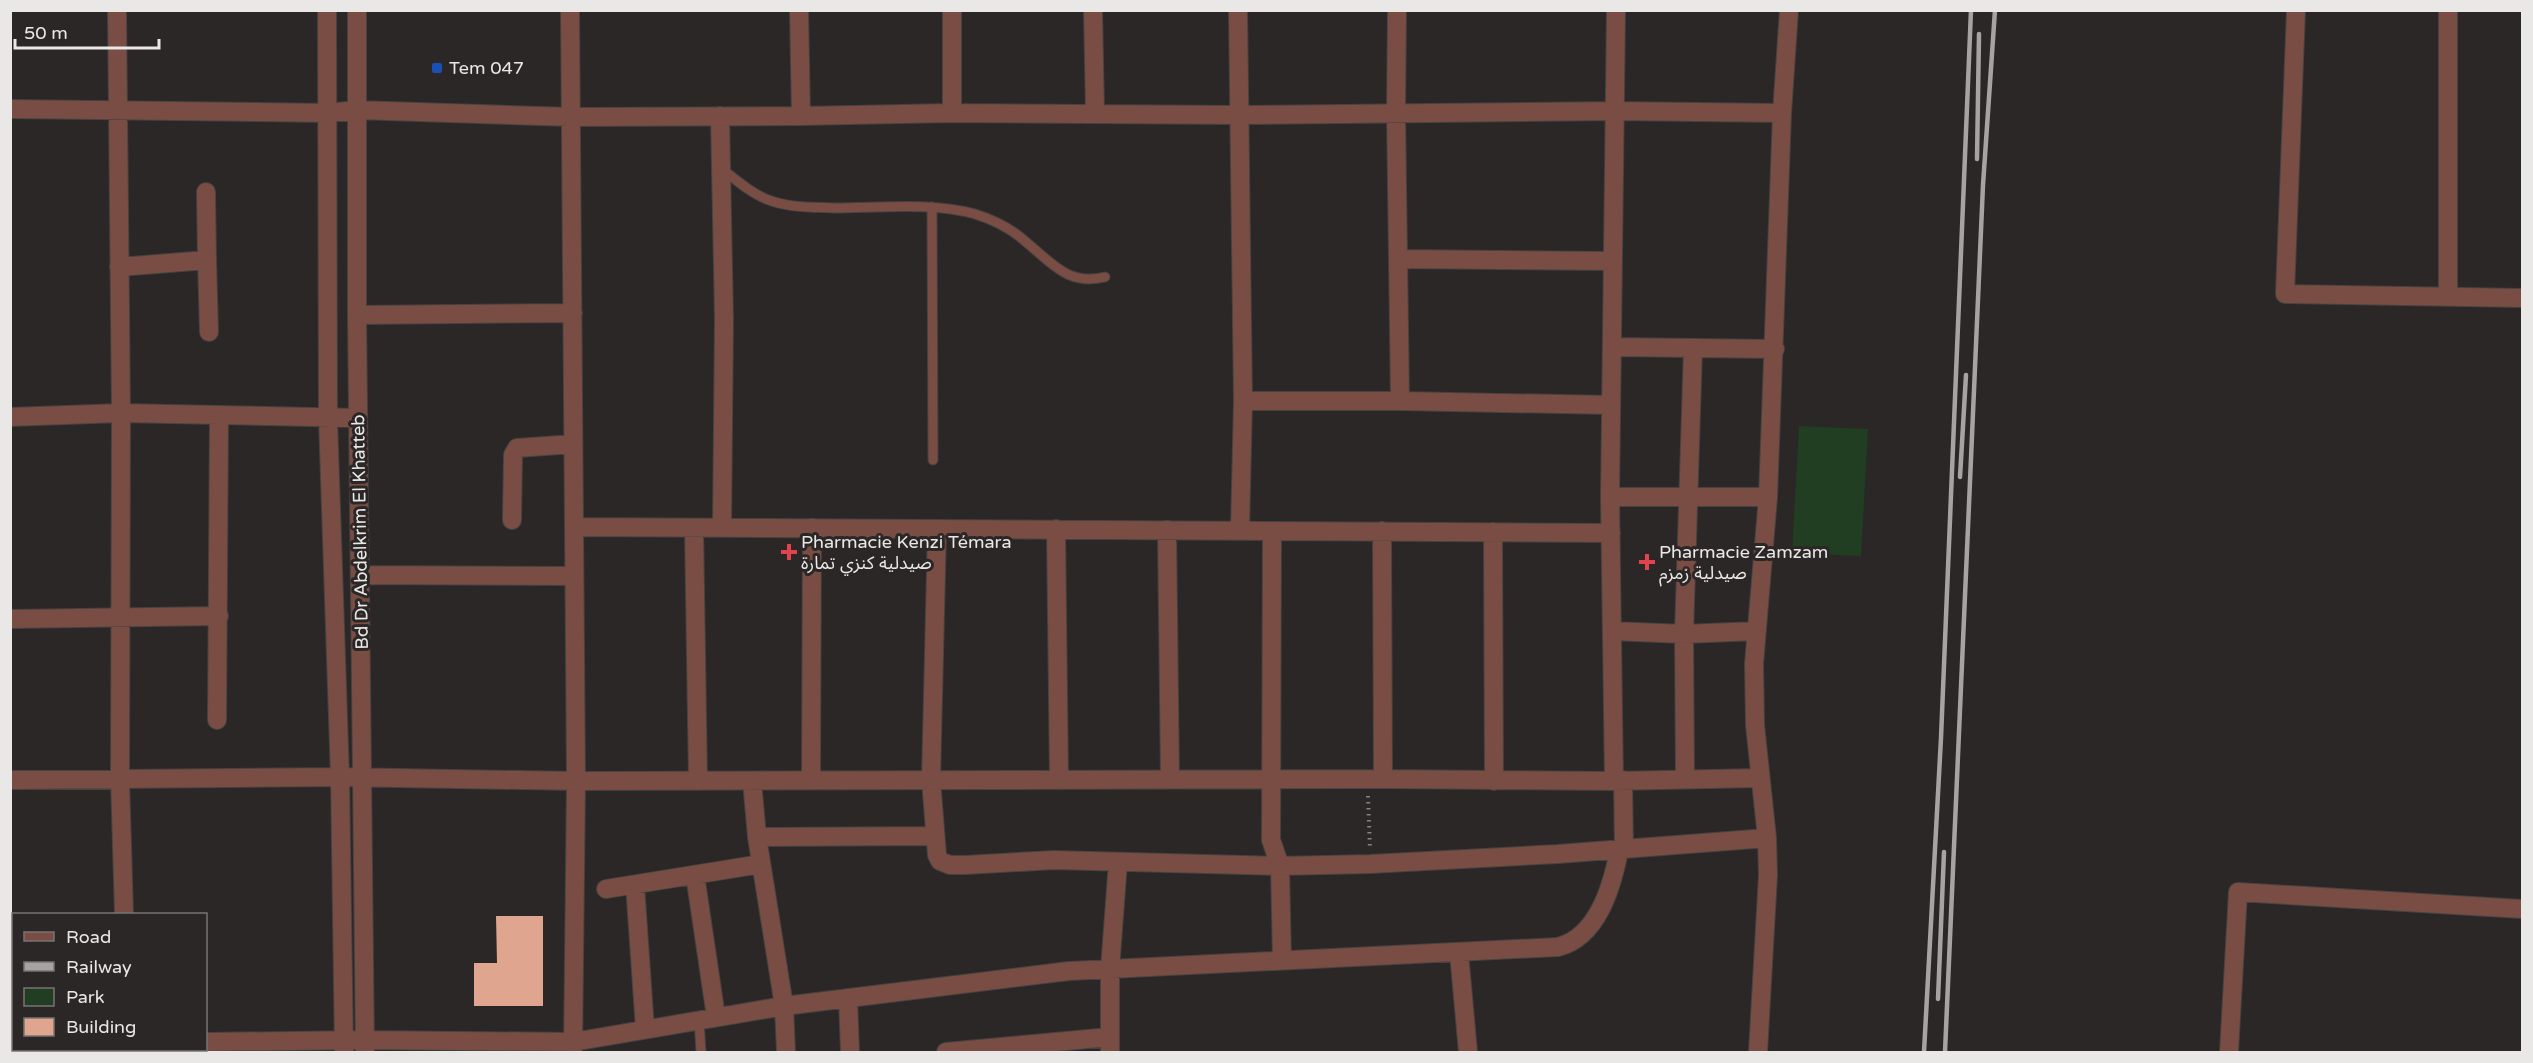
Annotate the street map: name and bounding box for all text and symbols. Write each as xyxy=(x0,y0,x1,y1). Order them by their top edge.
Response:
scale bar xyxy=(15,12,159,50)
text: 50 m xyxy=(24,22,68,44)
place label: Tem 047 xyxy=(449,57,524,79)
marker: Tem 047 xyxy=(430,61,444,75)
street label: Bd Dr Abdelkrim El Khatteb xyxy=(347,414,373,650)
place label: Pharmacie Kenzi Témara صيدلية كنزي تمارة xyxy=(801,531,1012,576)
place label: Pharmacie Zamzam صيدلية زمزم xyxy=(1659,541,1828,587)
marker: Pharmacie Kenzi Témara صيدلية كنزي تمارة xyxy=(782,545,796,559)
marker: Pharmacie Zamzam صيدلية زمزم xyxy=(1640,555,1654,569)
legend xyxy=(12,913,207,1051)
text: Road xyxy=(66,926,111,948)
text: Railway xyxy=(66,956,132,978)
text: Park xyxy=(66,986,105,1008)
text: Building xyxy=(66,1016,136,1038)

